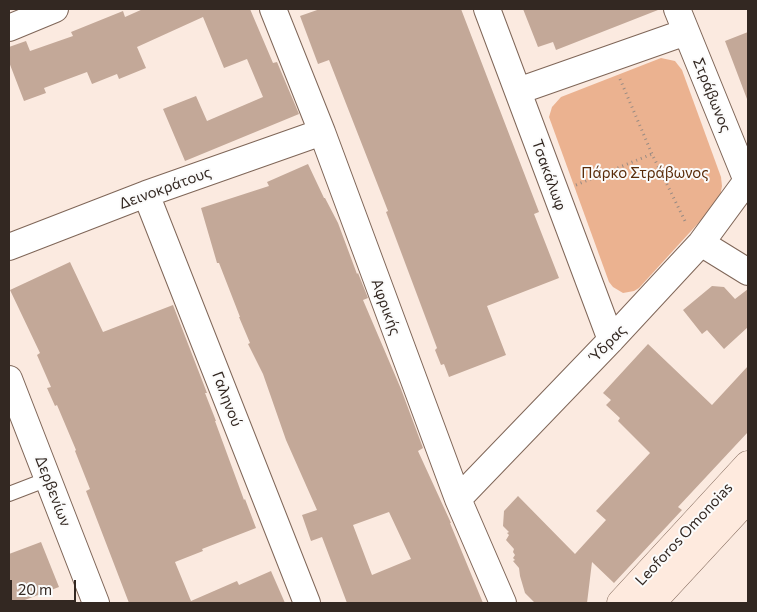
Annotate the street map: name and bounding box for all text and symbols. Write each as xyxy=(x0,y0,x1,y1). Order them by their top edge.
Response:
street label: Στράβωνος xyxy=(689,55,735,135)
street label: Τσακάλωφ xyxy=(528,137,570,213)
street label: Δεινοκράτους xyxy=(116,163,214,213)
park label: Πάρκο Στράβωνος xyxy=(581,164,709,182)
street label: Αφρικής xyxy=(367,276,405,338)
street label: Ύδρας xyxy=(586,321,630,365)
street label: Γαληνού xyxy=(208,369,246,429)
street label: Δερβενίων xyxy=(31,453,75,529)
street label: Leoforos Omonoias xyxy=(632,479,736,589)
scale bar xyxy=(12,570,79,602)
text: 20 m xyxy=(18,580,52,598)

